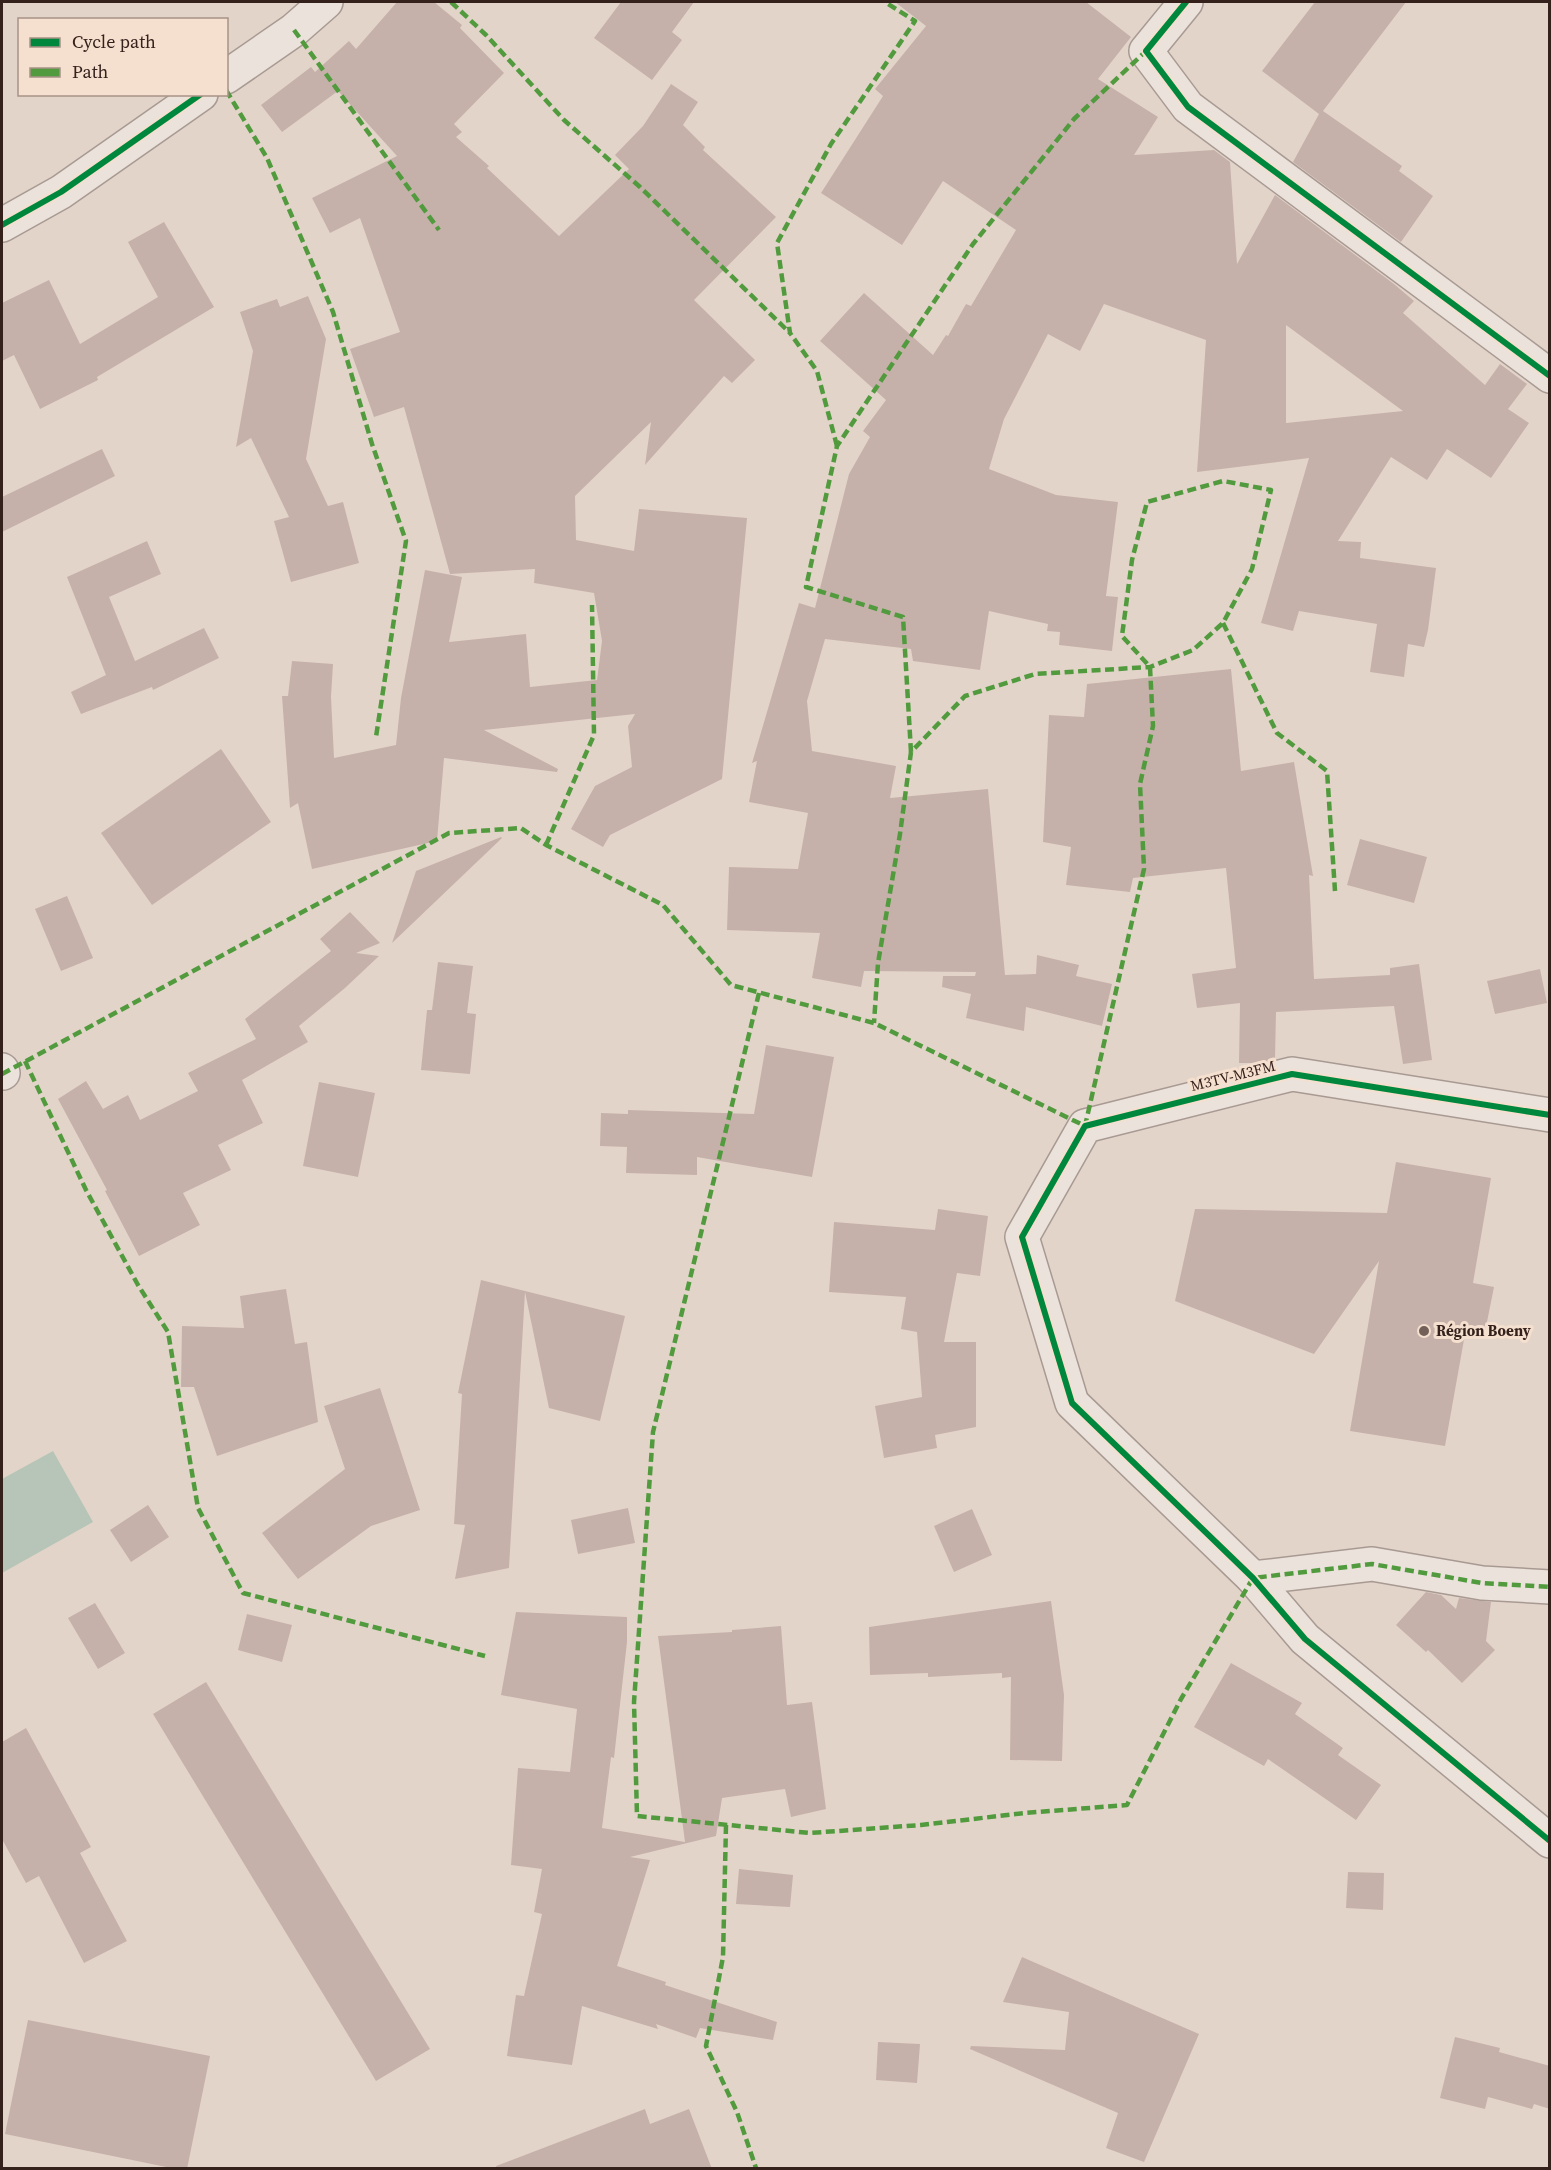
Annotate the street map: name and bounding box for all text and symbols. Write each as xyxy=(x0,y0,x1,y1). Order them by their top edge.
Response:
legend xyxy=(18,18,228,96)
text: Cycle path xyxy=(72,29,156,54)
text: Path xyxy=(72,59,109,84)
street label: M3TV-M3FM xyxy=(1188,1055,1278,1096)
place label: Région Boeny xyxy=(1436,1320,1531,1341)
marker: Région Boeny xyxy=(1417,1324,1431,1338)

